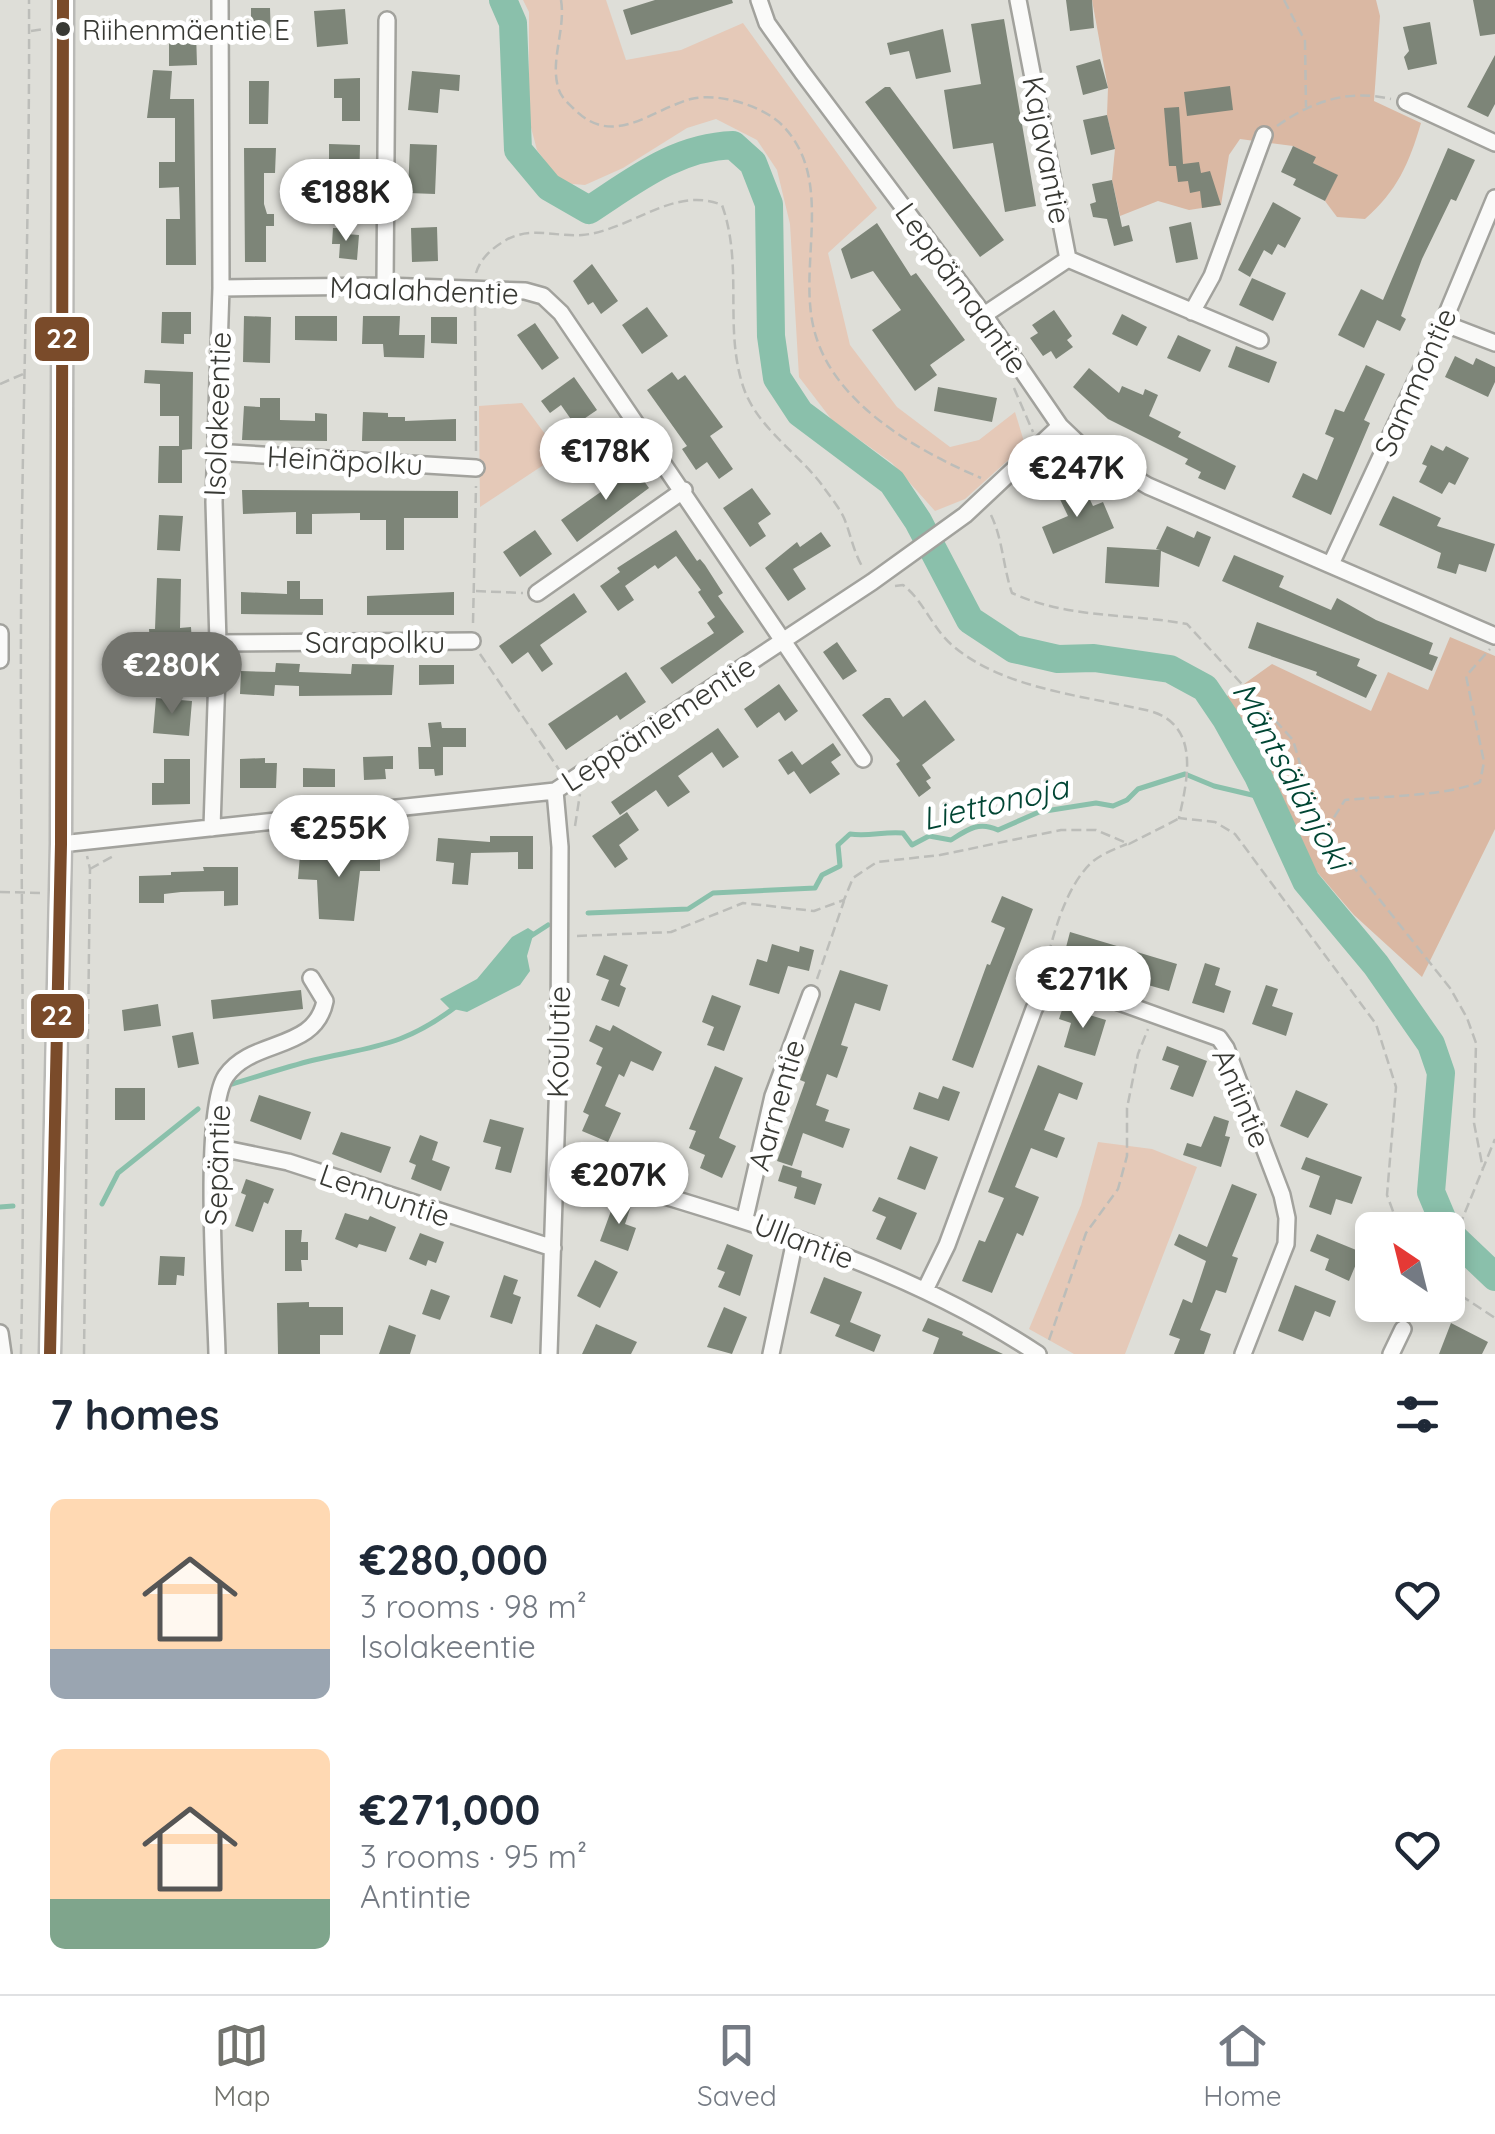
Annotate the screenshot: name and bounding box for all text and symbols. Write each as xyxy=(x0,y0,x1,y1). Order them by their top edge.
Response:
place label: Riihenmäentie E xyxy=(82,12,290,47)
marker: Riihenmäentie E xyxy=(53,19,73,39)
street label: Kajavantie xyxy=(1014,73,1080,227)
pin: €188K xyxy=(276,159,416,244)
text: €188K xyxy=(302,171,390,211)
street label: Leppämaantie xyxy=(887,195,1037,381)
street label: Maalahdentie xyxy=(329,268,519,312)
street label: Sammontie xyxy=(1365,302,1465,462)
line badge: 22 xyxy=(33,315,91,363)
text: 22 xyxy=(46,320,78,355)
street label: Isolakeentie xyxy=(195,331,239,497)
pin: €178K xyxy=(536,418,676,503)
text: €178K xyxy=(562,430,650,470)
pin: €247K xyxy=(1007,435,1147,520)
street label: Heinäpolku xyxy=(266,437,424,483)
text: €247K xyxy=(1030,447,1124,487)
street label: Sarapolku xyxy=(305,623,445,661)
pin: €280K xyxy=(102,632,242,717)
text: €280K xyxy=(124,644,220,684)
street label: Leppäniementie xyxy=(554,646,762,800)
water label: Mäntsälänjoki xyxy=(1224,674,1361,878)
water label: Liettonoja xyxy=(918,765,1073,838)
pin: €255K xyxy=(269,795,409,880)
text: €255K xyxy=(291,807,387,847)
pin: €271K xyxy=(1013,946,1153,1031)
text: €271K xyxy=(1038,958,1128,998)
street label: Koulutie xyxy=(538,986,578,1098)
line badge: 22 xyxy=(29,992,86,1040)
text: 22 xyxy=(41,997,73,1032)
street label: Aarnentie xyxy=(739,1035,813,1175)
street label: Antintie xyxy=(1204,1043,1280,1153)
street label: Sepäntie xyxy=(196,1104,238,1226)
pin: €207K xyxy=(549,1142,689,1227)
text: €207K xyxy=(571,1154,667,1194)
street label: Lennuntie xyxy=(315,1155,455,1235)
street label: Ullantie xyxy=(749,1205,859,1277)
north arrow xyxy=(1355,1212,1465,1322)
map controls xyxy=(1355,1212,1465,1322)
icon: filters xyxy=(1390,1387,1445,1442)
text: 7 homes xyxy=(50,1388,219,1441)
text: €280,000 xyxy=(360,1533,548,1586)
icon: home xyxy=(130,1539,250,1659)
icon: heart xyxy=(1390,1572,1445,1627)
text: 3 rooms · 98 m² xyxy=(360,1586,587,1626)
text: Isolakeentie xyxy=(360,1626,536,1666)
text: €271,000 xyxy=(360,1783,540,1836)
icon: home xyxy=(130,1789,250,1909)
icon: heart xyxy=(1390,1822,1445,1877)
text: 3 rooms · 95 m² xyxy=(360,1836,587,1876)
text: Antintie xyxy=(360,1876,471,1916)
tab: Map xyxy=(213,2018,270,2113)
tab: Saved xyxy=(697,2018,777,2113)
tab: Home xyxy=(1203,2018,1282,2113)

